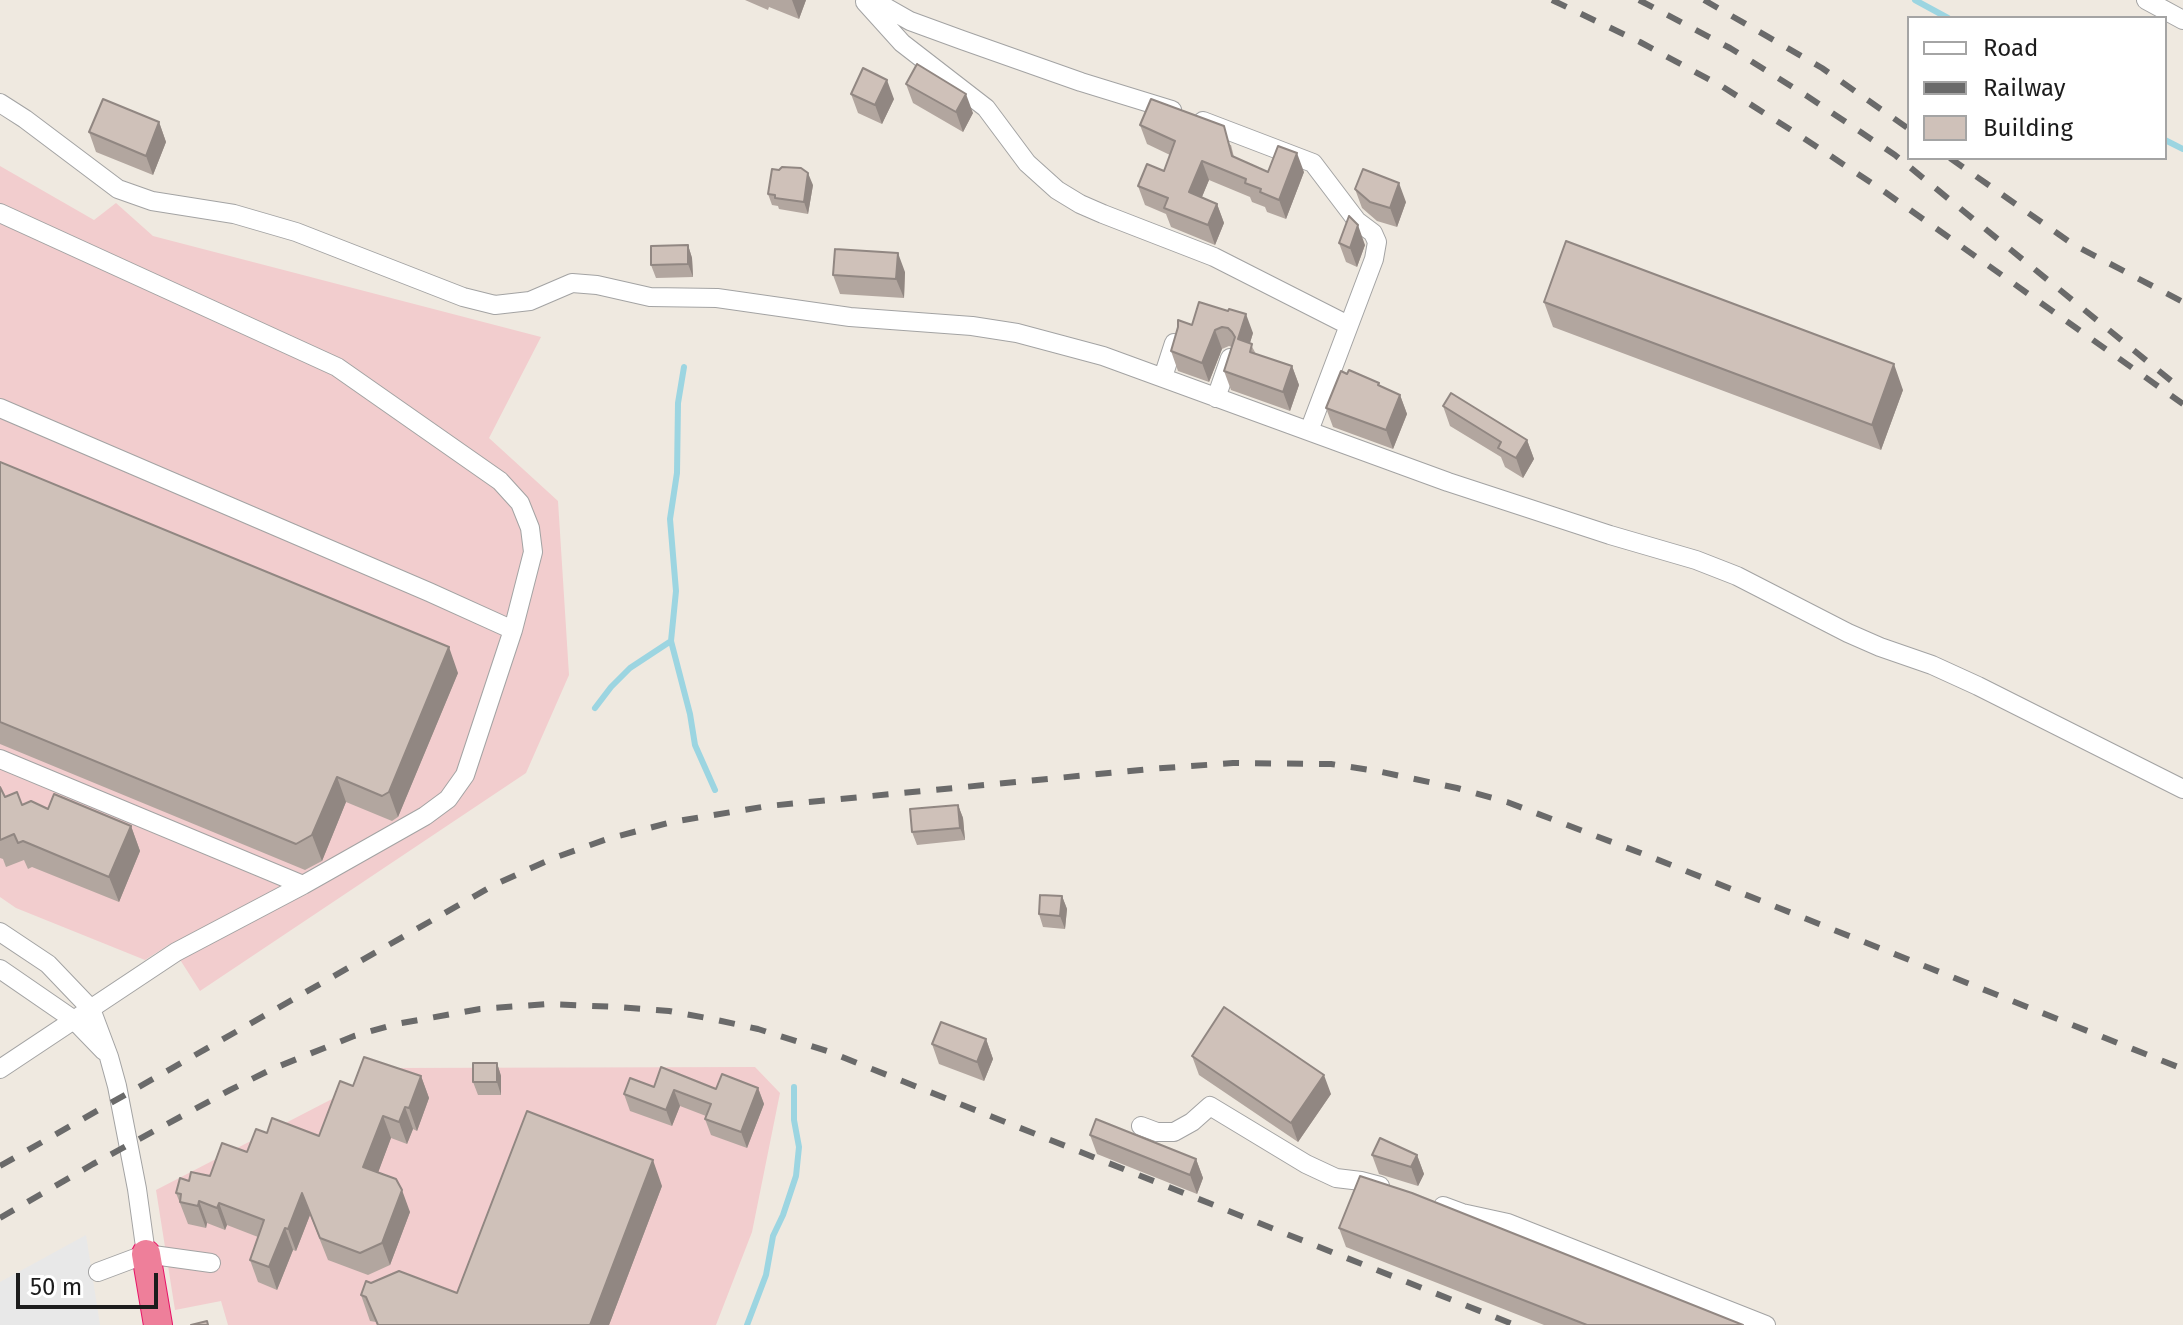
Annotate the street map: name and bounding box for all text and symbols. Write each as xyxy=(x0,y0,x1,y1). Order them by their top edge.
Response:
legend xyxy=(1907,16,2167,160)
text: Road xyxy=(1983,34,2038,62)
text: Railway xyxy=(1983,74,2066,102)
text: Building xyxy=(1983,114,2073,142)
scale bar xyxy=(20,1257,162,1307)
text: 50 m xyxy=(30,1273,82,1301)

